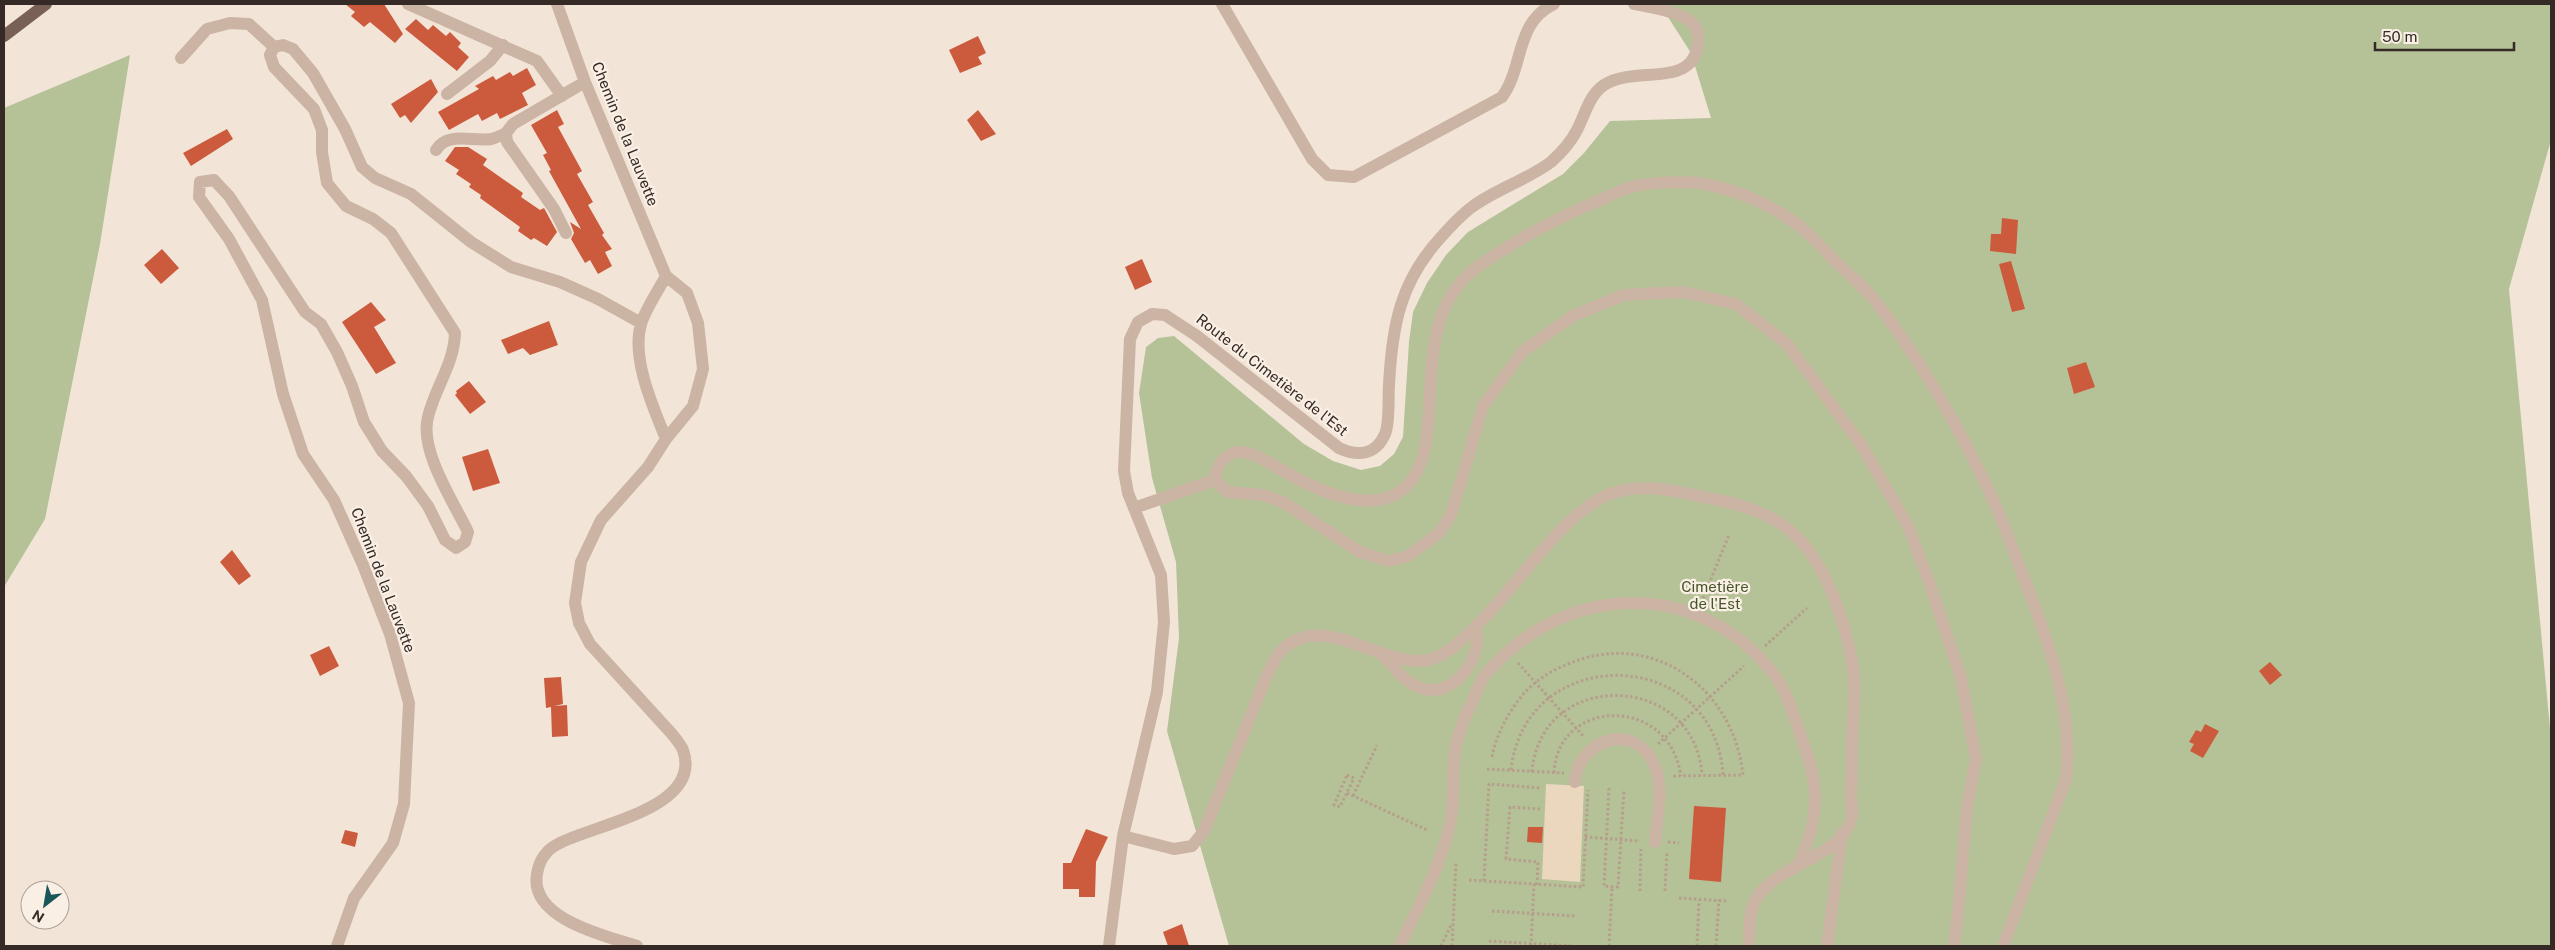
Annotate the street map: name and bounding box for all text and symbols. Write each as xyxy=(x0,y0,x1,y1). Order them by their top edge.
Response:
scale bar xyxy=(2375,20,2514,52)
text: 50 m xyxy=(2382,28,2417,45)
street label: Chemin de la Lauvette xyxy=(589,59,662,208)
street label: Route du Cimetière de l'Est xyxy=(1193,310,1352,439)
street label: Chemin de la Lauvette xyxy=(348,505,419,655)
park label: Cimetière de l'Est xyxy=(1681,578,1749,612)
north arrow xyxy=(20,880,70,930)
text: N xyxy=(29,906,47,926)

